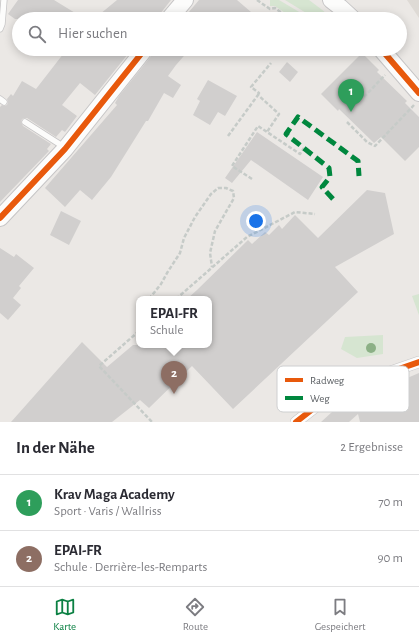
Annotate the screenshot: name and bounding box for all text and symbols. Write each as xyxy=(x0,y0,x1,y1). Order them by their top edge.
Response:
search box xyxy=(12,12,407,56)
icon: search xyxy=(26,23,48,45)
text: Hier suchen xyxy=(58,26,128,41)
pin: 1 xyxy=(338,79,364,112)
your location xyxy=(246,211,266,231)
popup xyxy=(136,296,212,348)
text: EPAI-FR xyxy=(150,306,198,321)
text: Schule xyxy=(150,324,184,337)
pin: 2 xyxy=(161,361,187,394)
legend xyxy=(277,366,409,412)
text: Radweg xyxy=(310,375,345,386)
text: Weg xyxy=(310,393,330,404)
text: In der Nähe xyxy=(16,439,95,456)
text: 2 Ergebnisse xyxy=(340,441,403,454)
text: Krav Maga Academy xyxy=(54,487,175,502)
text: 1 xyxy=(27,496,31,509)
text: 70 m xyxy=(378,496,403,509)
text: Sport · Varis / Wallriss xyxy=(54,505,162,518)
text: EPAI-FR xyxy=(54,543,102,558)
text: 2 xyxy=(26,552,32,565)
text: 90 m xyxy=(377,552,403,565)
text: Schule · Derrière-les-Remparts xyxy=(54,561,207,574)
tab: Karte xyxy=(53,596,76,633)
tab: Route xyxy=(183,596,208,633)
tab: Gespeichert xyxy=(315,596,366,633)

